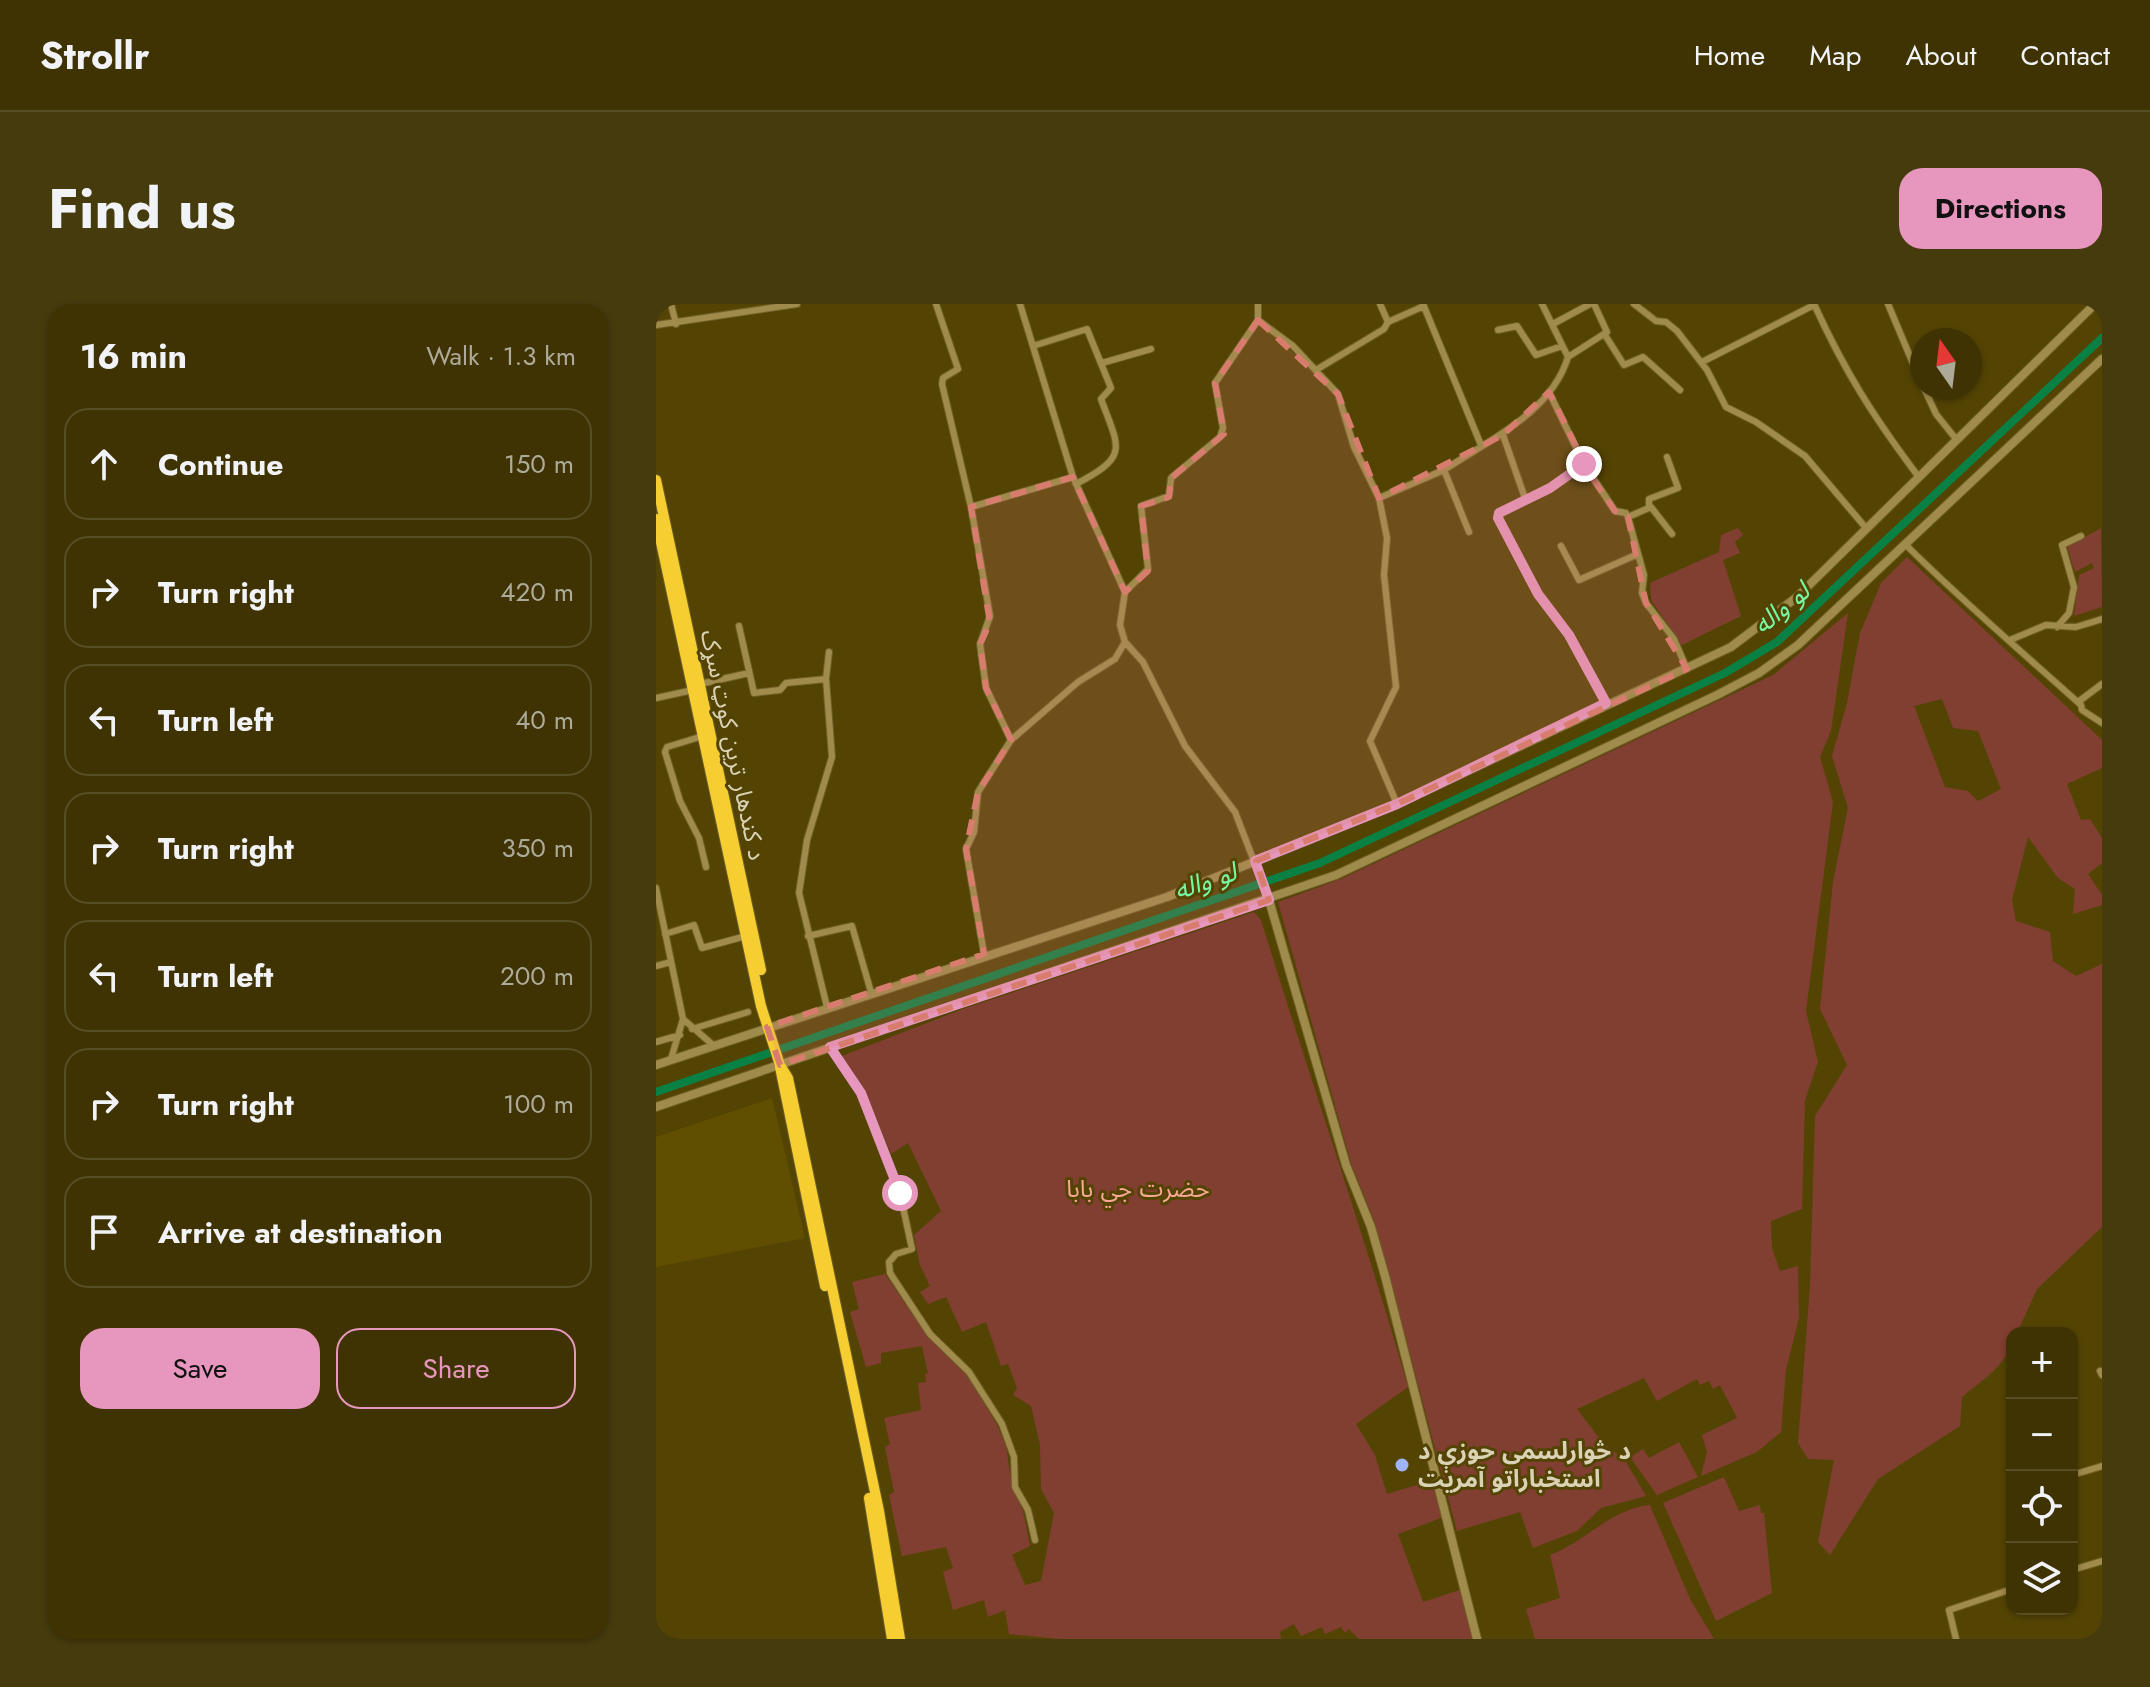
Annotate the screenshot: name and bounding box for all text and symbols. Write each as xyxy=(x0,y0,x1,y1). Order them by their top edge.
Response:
text: Strollr xyxy=(40,28,149,83)
text: Home xyxy=(1694,35,1765,76)
text: Map xyxy=(1809,35,1861,76)
text: About xyxy=(1905,35,1977,76)
text: Contact xyxy=(2021,35,2110,76)
text: Find us xyxy=(48,168,236,249)
button: Directions xyxy=(1899,168,2102,249)
north arrow xyxy=(1910,328,1982,400)
text: 16 min xyxy=(80,332,187,381)
text: Walk · 1.3 km xyxy=(426,337,576,375)
icon: ahead xyxy=(82,442,126,486)
text: Continue xyxy=(158,443,284,486)
text: 150 m xyxy=(504,445,574,483)
route end xyxy=(1566,446,1602,482)
icon: right xyxy=(82,570,126,614)
text: Turn right xyxy=(158,571,294,614)
water label: لو واله xyxy=(1744,571,1820,643)
text: 420 m xyxy=(500,573,574,611)
street label: د کندهار ترين کوټ سړک xyxy=(692,626,775,863)
icon: left xyxy=(82,698,126,742)
text: Turn left xyxy=(158,699,273,742)
text: 40 m xyxy=(515,701,574,739)
icon: right xyxy=(82,826,126,870)
text: Turn right xyxy=(158,827,294,870)
text: 350 m xyxy=(501,829,574,867)
water label: لو واله xyxy=(1169,852,1245,909)
icon: left xyxy=(82,954,126,998)
text: Turn left xyxy=(158,955,273,998)
text: 200 m xyxy=(500,957,574,995)
icon: right xyxy=(82,1082,126,1126)
text: Turn right xyxy=(158,1083,294,1126)
text: 100 m xyxy=(503,1085,574,1123)
park label: حضرت جي بابا xyxy=(1066,1171,1210,1208)
route start xyxy=(882,1175,918,1211)
icon: arrive xyxy=(82,1210,126,1254)
text: Arrive at destination xyxy=(158,1211,443,1254)
map controls xyxy=(2006,1327,2078,1615)
button: + xyxy=(2006,1327,2078,1399)
button: Save xyxy=(80,1328,320,1409)
button: Share xyxy=(336,1328,576,1409)
button: − xyxy=(2006,1399,2078,1471)
place label: د څوارلسمی حوزې د استخباراتو آمريت xyxy=(1418,1433,1631,1496)
marker: د څوارلسمی حوزې د استخباراتو آمريت xyxy=(1393,1456,1411,1474)
button: locate xyxy=(2006,1471,2078,1543)
button: layers xyxy=(2006,1543,2078,1615)

